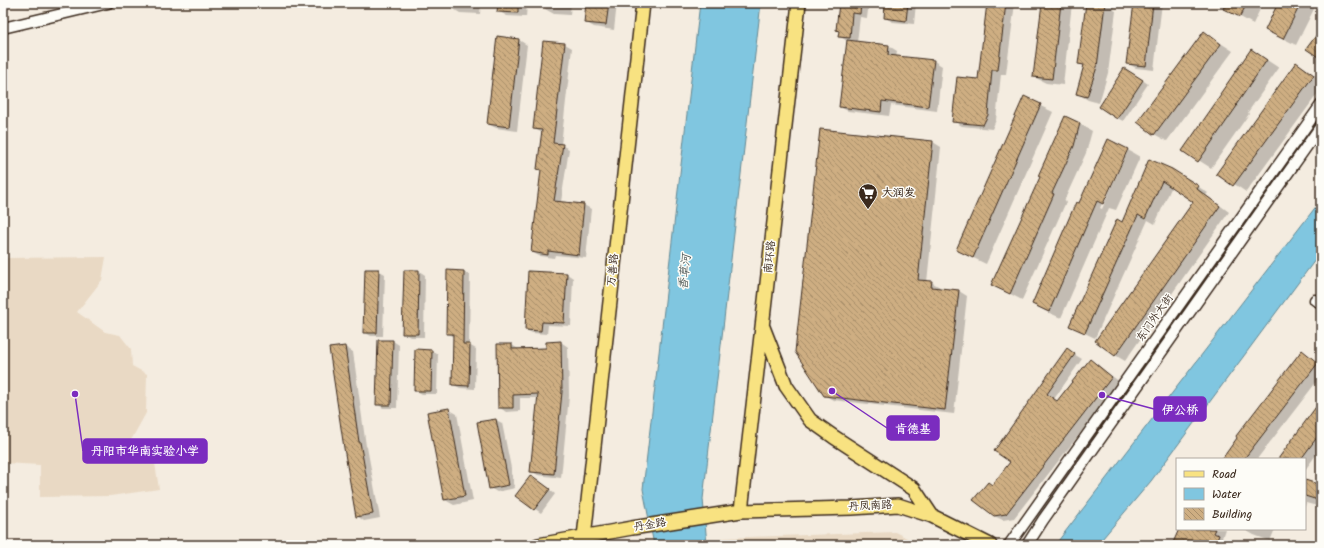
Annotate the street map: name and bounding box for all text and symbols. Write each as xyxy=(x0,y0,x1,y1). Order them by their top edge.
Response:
supermarket icon: 大润发 xyxy=(857,182,879,210)
place label: 大润发 xyxy=(882,184,915,202)
street label: 南环路 xyxy=(759,240,781,274)
water label: 香草河 xyxy=(674,251,697,291)
street label: 万善路 xyxy=(602,253,624,287)
street label: 东门外大街 xyxy=(1132,289,1179,346)
callout: 伊公桥 xyxy=(1154,397,1206,421)
text: 伊公桥 xyxy=(1162,401,1199,420)
callout: 肯德基 xyxy=(887,416,939,440)
text: 肯德基 xyxy=(895,420,931,439)
callout: 丹阳市华南实验小学 xyxy=(83,439,207,463)
text: 丹阳市华南实验小学 xyxy=(91,442,199,461)
legend xyxy=(1176,458,1306,530)
text: Road xyxy=(1212,465,1237,484)
text: Water xyxy=(1212,485,1242,504)
street label: 丹凤南路 xyxy=(848,496,892,516)
text: Building xyxy=(1212,505,1252,524)
street label: 丹金路 xyxy=(632,513,668,537)

